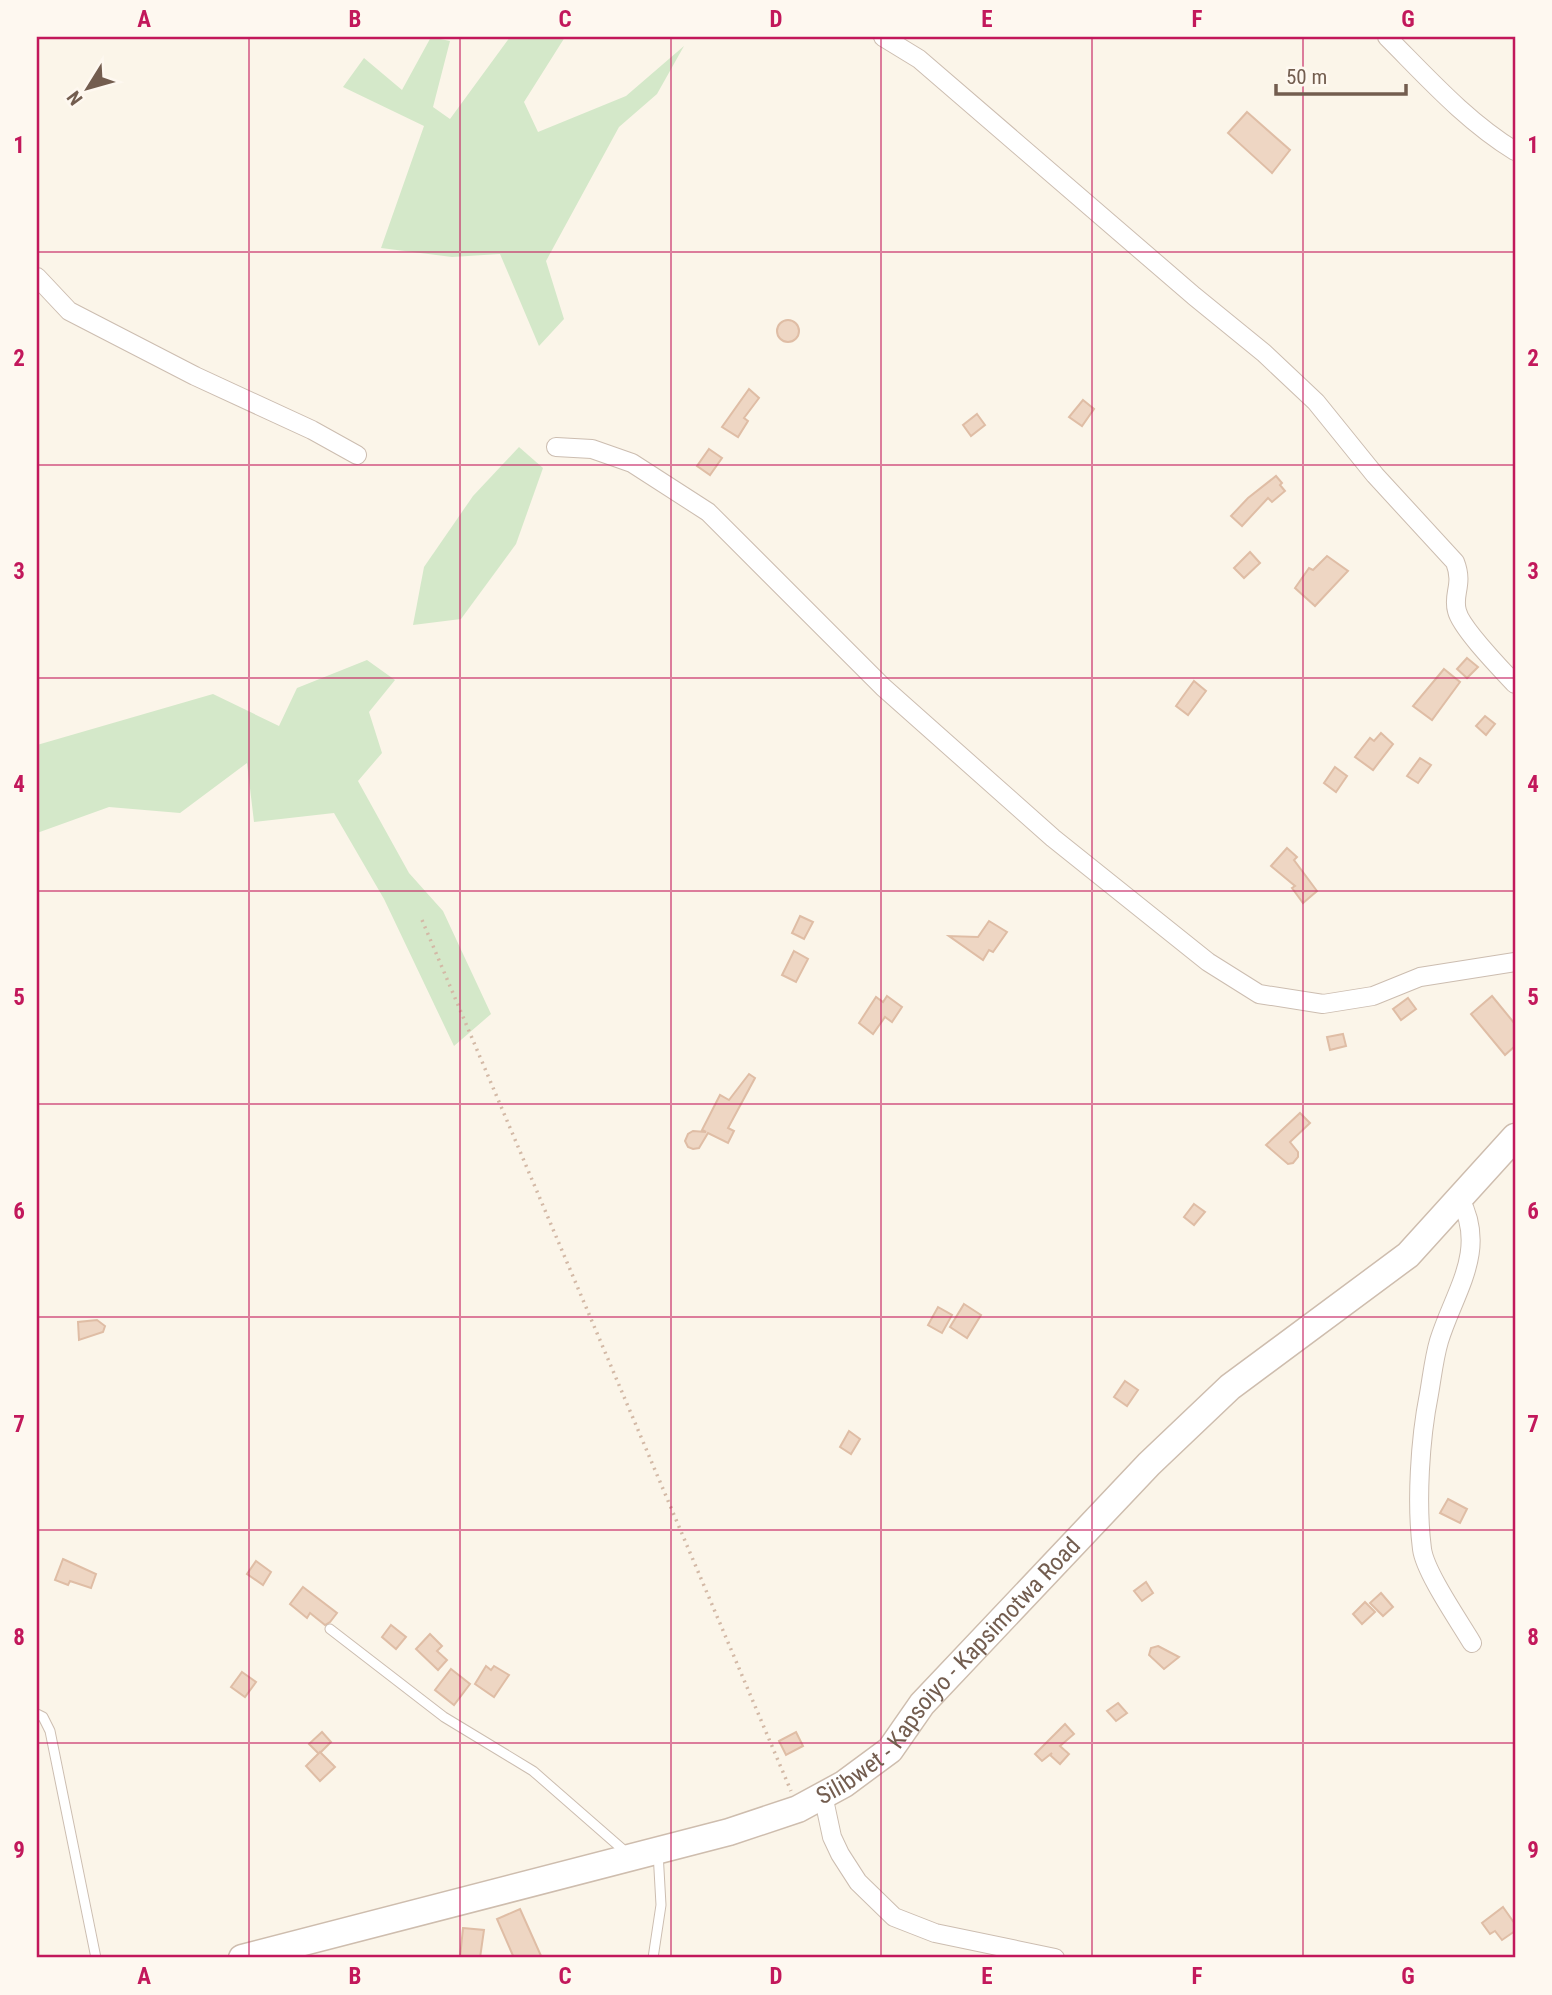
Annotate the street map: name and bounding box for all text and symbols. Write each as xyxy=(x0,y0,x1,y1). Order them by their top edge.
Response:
text: A xyxy=(137,6,151,33)
text: B xyxy=(349,6,361,33)
text: C xyxy=(558,6,572,33)
text: D xyxy=(770,6,783,33)
text: E xyxy=(981,6,993,33)
text: F xyxy=(1192,6,1203,33)
text: G xyxy=(1401,6,1415,33)
north arrow xyxy=(52,52,122,122)
scale bar xyxy=(1276,52,1405,96)
text: 50 m xyxy=(1286,65,1327,89)
text: N xyxy=(62,86,88,109)
text: 1 xyxy=(13,132,25,159)
text: 1 xyxy=(1527,132,1539,159)
text: 2 xyxy=(13,345,25,372)
text: 2 xyxy=(1527,345,1539,372)
text: 3 xyxy=(13,558,25,585)
text: 3 xyxy=(1527,558,1539,585)
text: 4 xyxy=(13,771,25,798)
text: 4 xyxy=(1527,771,1539,798)
text: 5 xyxy=(13,984,25,1011)
text: 5 xyxy=(1527,984,1539,1011)
text: 6 xyxy=(13,1198,25,1225)
text: 6 xyxy=(1527,1198,1539,1225)
text: 7 xyxy=(13,1411,25,1438)
text: 7 xyxy=(1527,1411,1539,1438)
street label: Silibwet - Kapsoiyo - Kapsimotwa Road xyxy=(811,1532,1086,1810)
text: 8 xyxy=(13,1624,25,1651)
text: 8 xyxy=(1527,1624,1539,1651)
text: 9 xyxy=(13,1837,25,1864)
text: 9 xyxy=(1527,1837,1539,1864)
text: A xyxy=(137,1963,151,1990)
text: B xyxy=(349,1963,361,1990)
text: C xyxy=(558,1963,572,1990)
text: D xyxy=(770,1963,783,1990)
text: E xyxy=(981,1963,993,1990)
text: F xyxy=(1192,1963,1203,1990)
text: G xyxy=(1401,1963,1415,1990)

